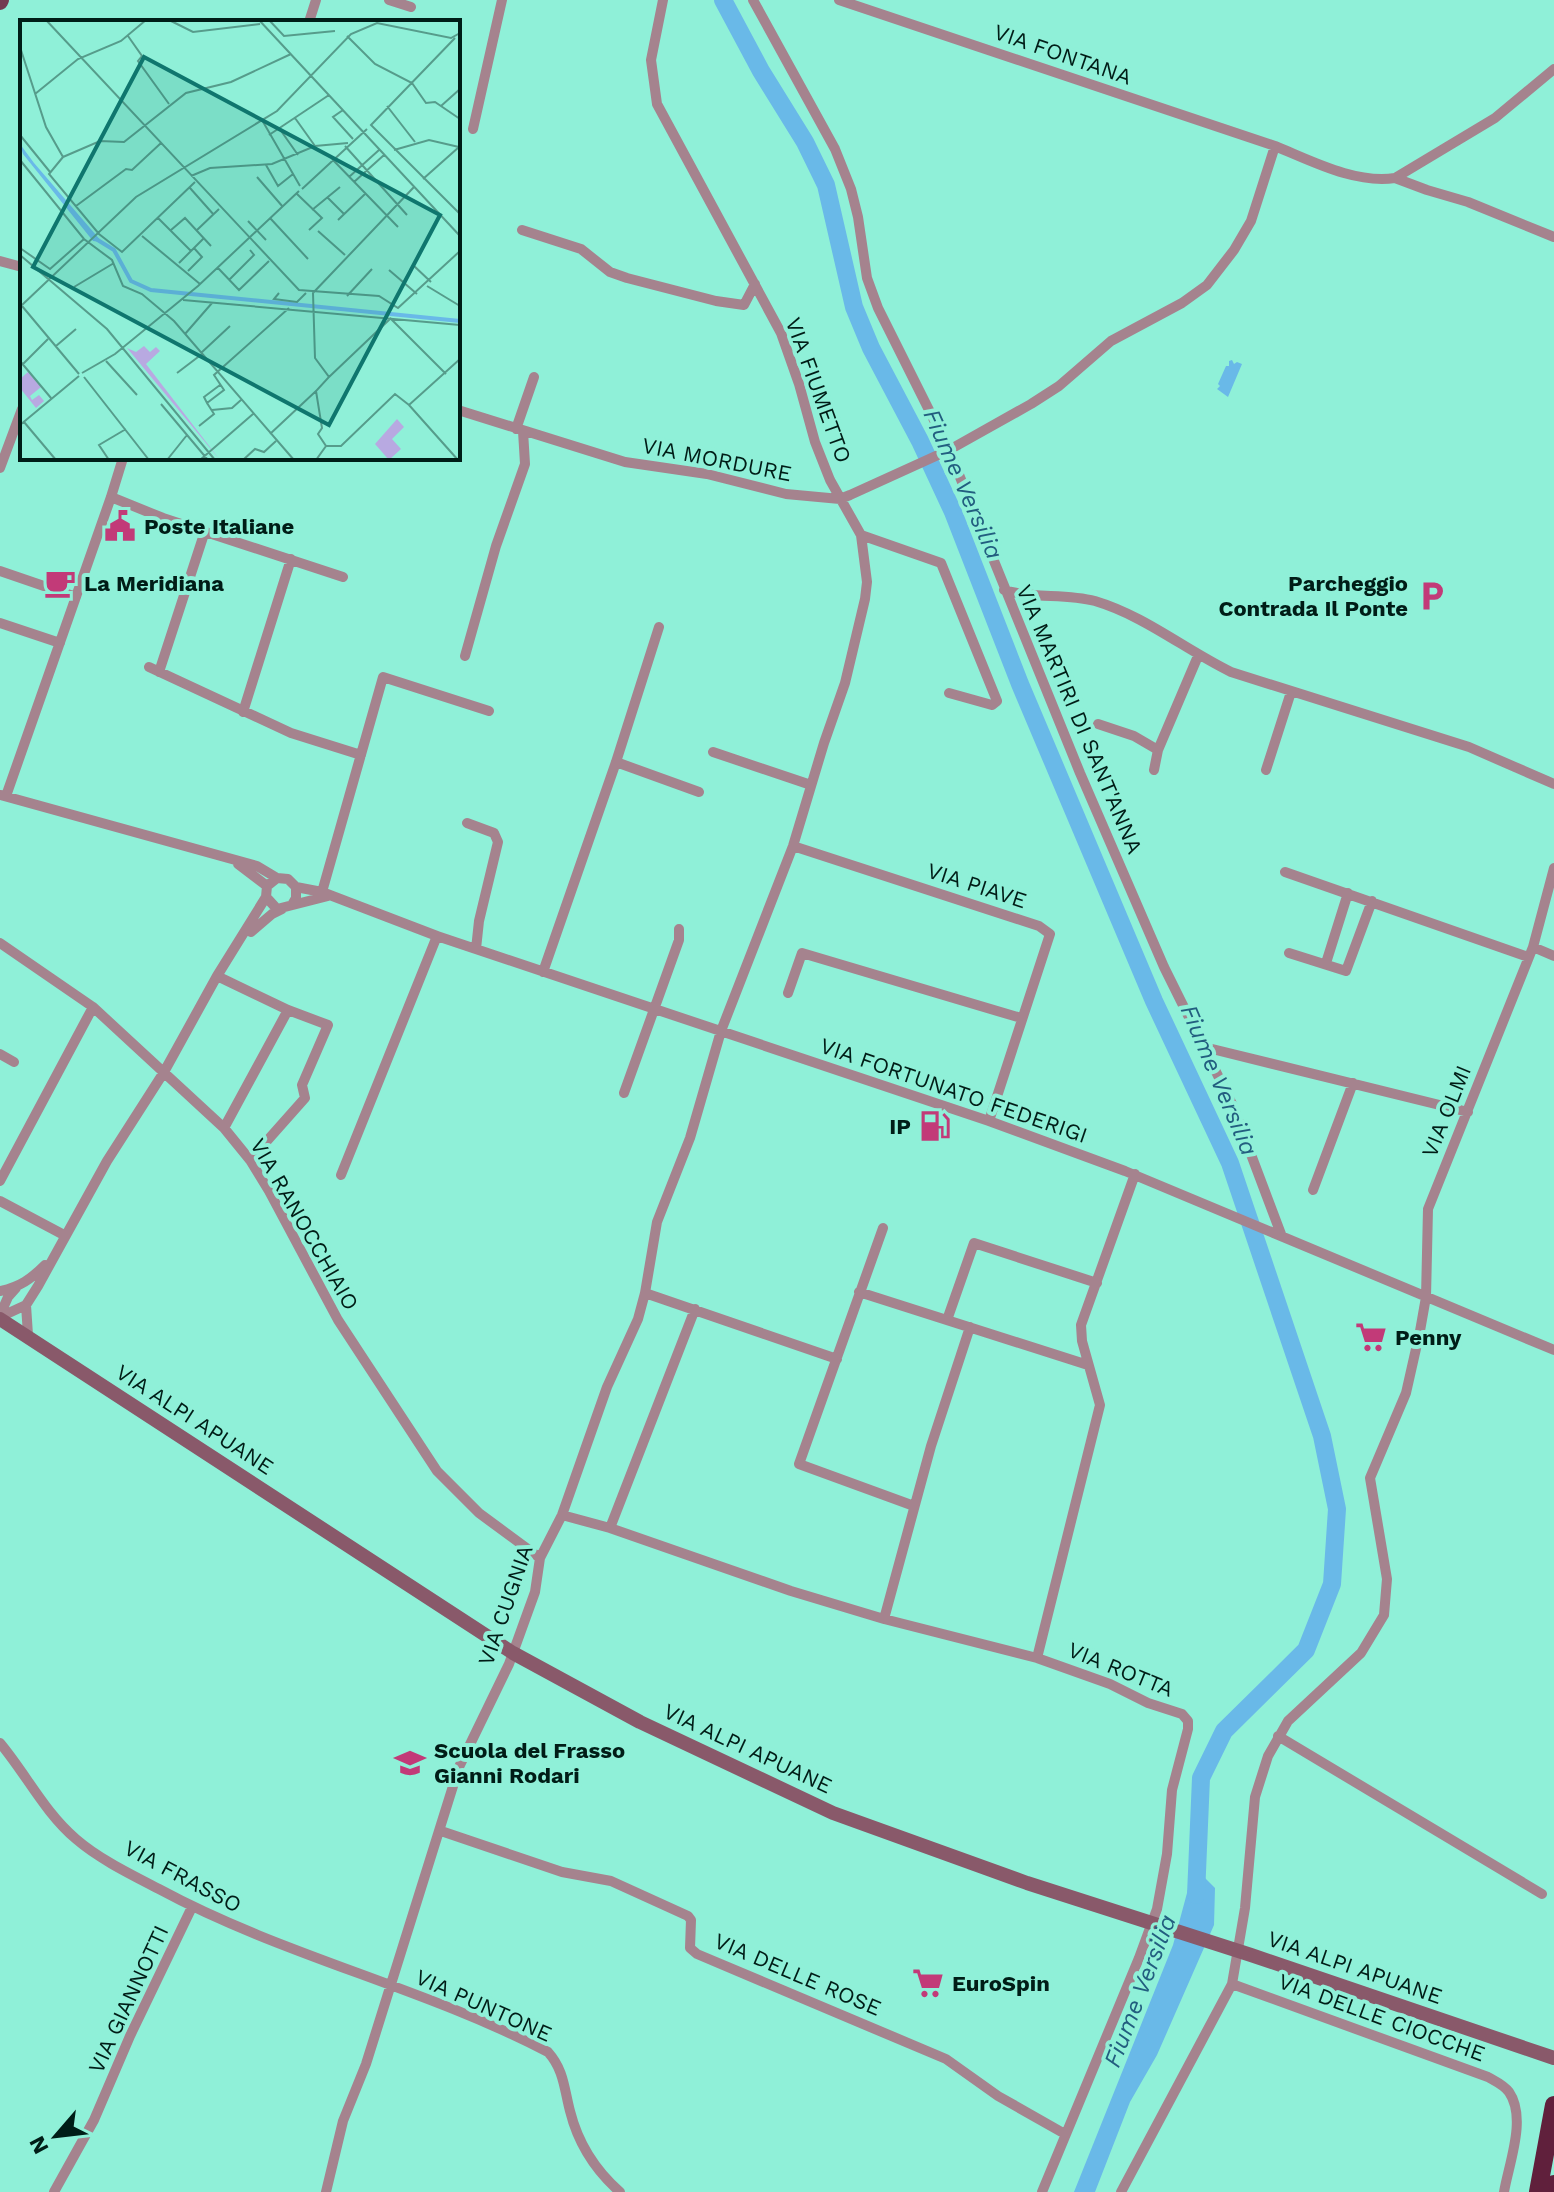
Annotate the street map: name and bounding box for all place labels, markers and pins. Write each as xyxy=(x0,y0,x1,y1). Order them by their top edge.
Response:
public building icon: Poste Italiane xyxy=(103,509,137,543)
place label: Poste Italiane xyxy=(144,514,294,539)
cafe icon: La Meridiana xyxy=(43,566,77,600)
place label: La Meridiana xyxy=(84,571,224,596)
place label: Parcheggio Contrada Il Ponte xyxy=(1218,571,1408,621)
parking icon: Parcheggio Contrada Il Ponte xyxy=(1415,579,1449,613)
fuel station icon: IP xyxy=(918,1109,952,1143)
place label: IP xyxy=(889,1114,911,1139)
supermarket icon: Penny xyxy=(1354,1320,1388,1354)
place label: Penny xyxy=(1395,1325,1462,1350)
place label: Scuola del Frasso Gianni Rodari xyxy=(434,1738,625,1788)
school or university icon: Scuola del Frasso Gianni Rodari xyxy=(393,1746,427,1780)
supermarket icon: EuroSpin xyxy=(911,1966,945,2000)
place label: EuroSpin xyxy=(952,1971,1050,1996)

